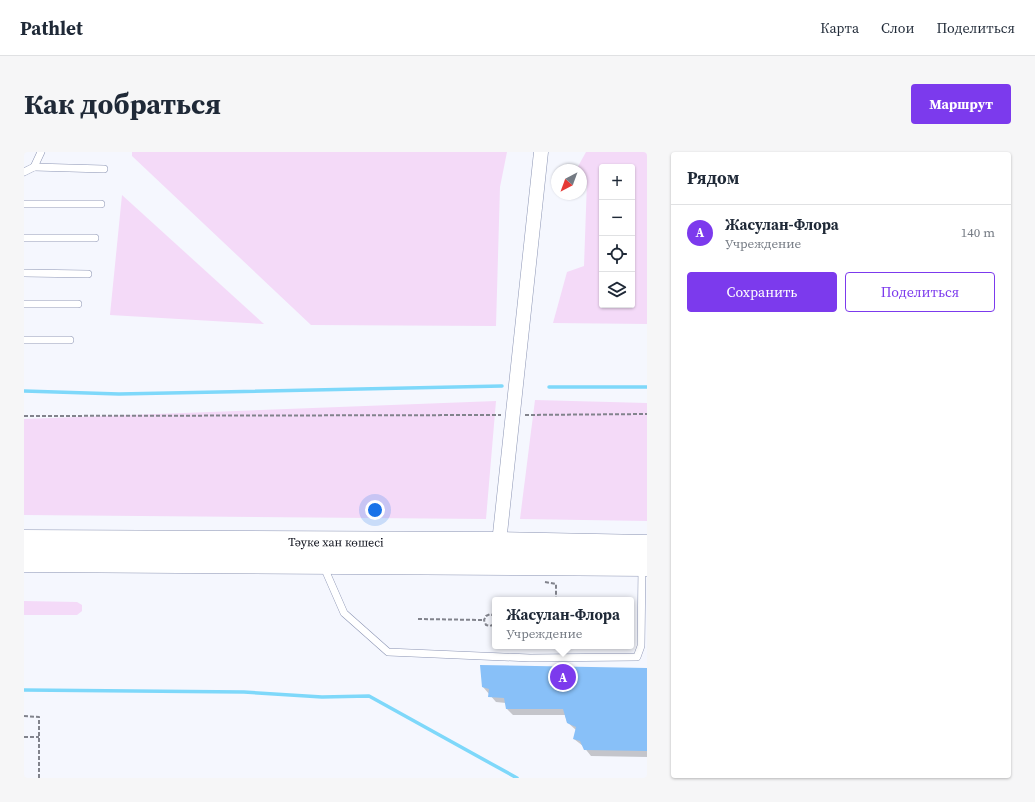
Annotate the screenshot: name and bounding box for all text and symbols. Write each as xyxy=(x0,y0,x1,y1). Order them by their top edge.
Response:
text: Pathlet xyxy=(20,15,83,41)
text: Карта xyxy=(820,18,859,38)
text: Слои xyxy=(881,18,915,38)
text: Поделиться xyxy=(937,18,1015,38)
button: Маршрут xyxy=(911,84,1011,124)
text: Как добраться xyxy=(24,85,221,123)
north arrow xyxy=(551,164,587,200)
map controls xyxy=(599,164,635,308)
button: + xyxy=(599,164,635,200)
text: Рядом xyxy=(687,166,739,190)
button: − xyxy=(599,200,635,236)
text: Жасулан-Флора xyxy=(725,214,839,235)
text: A xyxy=(696,224,704,241)
text: 140 m xyxy=(961,224,995,241)
text: Учреждение xyxy=(725,235,801,252)
button: locate xyxy=(599,236,635,272)
button: layers xyxy=(599,272,635,308)
button: Сохранить xyxy=(687,272,837,312)
button: Поделиться xyxy=(845,272,995,312)
your location xyxy=(365,500,385,520)
street label: Тәуке хан көшесі xyxy=(288,534,384,551)
popup xyxy=(492,597,634,649)
text: Жасулан-Флора xyxy=(506,604,620,625)
text: Учреждение xyxy=(506,625,582,642)
pin: A xyxy=(550,662,576,692)

